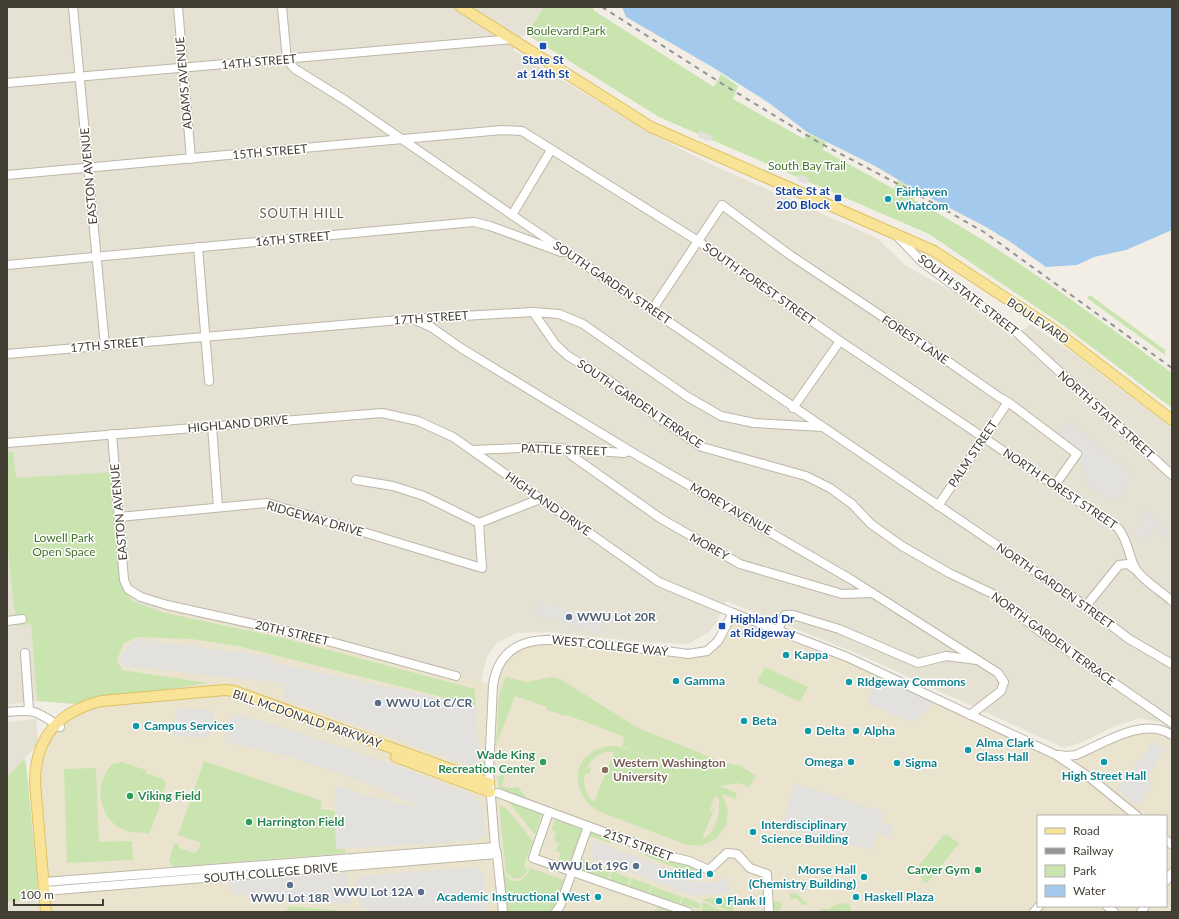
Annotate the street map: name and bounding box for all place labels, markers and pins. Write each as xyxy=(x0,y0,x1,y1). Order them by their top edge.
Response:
marker: State St at 14th St xyxy=(538,41,548,51)
place label: State St at 14th St xyxy=(517,52,570,81)
place label: State St at 200 Block xyxy=(775,183,831,212)
place label: Fairhaven Whatcom xyxy=(896,184,948,213)
marker: State St at 200 Block xyxy=(833,193,843,203)
marker: Fairhaven Whatcom xyxy=(883,194,893,204)
place label: WWU Lot 20R xyxy=(577,609,656,624)
place label: Highland Dr at Ridgeway xyxy=(730,611,796,640)
marker: WWU Lot 20R xyxy=(564,612,574,622)
marker: Highland Dr at Ridgeway xyxy=(717,621,727,631)
place label: Kappa xyxy=(794,647,828,662)
marker: Kappa xyxy=(781,650,791,660)
place label: Gamma xyxy=(684,673,725,688)
place label: RIdgeway Commons xyxy=(857,674,966,689)
marker: Gamma xyxy=(671,676,681,686)
marker: RIdgeway Commons xyxy=(844,677,854,687)
place label: WWU Lot C/CR xyxy=(386,695,472,710)
marker: WWU Lot C/CR xyxy=(373,698,383,708)
place label: Beta xyxy=(752,713,777,728)
marker: Beta xyxy=(739,716,749,726)
place label: Campus Services xyxy=(144,718,234,733)
marker: Campus Services xyxy=(131,721,141,731)
place label: Delta xyxy=(816,723,845,738)
place label: Alpha xyxy=(863,723,895,738)
marker: Delta xyxy=(803,726,813,736)
marker: Alpha xyxy=(851,726,861,736)
place label: Alma Clark Glass Hall xyxy=(975,735,1035,764)
marker: Alma Clark Glass Hall xyxy=(963,745,973,755)
place label: Wade King Recreation Center xyxy=(438,747,536,776)
place label: Omega xyxy=(805,754,843,769)
place label: Western Washington University xyxy=(613,755,726,784)
place label: Sigma xyxy=(905,755,937,770)
marker: Wade King Recreation Center xyxy=(538,757,548,767)
marker: Omega xyxy=(846,757,856,767)
marker: High Street Hall xyxy=(1099,757,1109,767)
marker: Sigma xyxy=(892,758,902,768)
marker: Western Washington University xyxy=(600,765,610,775)
place label: High Street Hall xyxy=(1062,768,1146,783)
place label: Viking Field xyxy=(137,788,201,803)
marker: Viking Field xyxy=(125,791,135,801)
place label: Harrington Field xyxy=(257,814,344,829)
marker: Harrington Field xyxy=(244,817,254,827)
place label: Interdisciplinary Science Building xyxy=(761,817,849,846)
marker: Interdisciplinary Science Building xyxy=(748,827,758,837)
place label: WWU Lot 19G xyxy=(548,858,628,873)
marker: WWU Lot 19G xyxy=(631,861,641,871)
place label: Morse Hall (Chemistry Building) xyxy=(749,862,856,891)
place label: Carver Gym xyxy=(907,862,970,877)
marker: Carver Gym xyxy=(973,865,983,875)
place label: Untitled xyxy=(658,866,702,881)
marker: Untitled xyxy=(705,869,715,879)
marker: Morse Hall (Chemistry Building) xyxy=(859,872,869,882)
marker: WWU Lot 18R xyxy=(285,880,295,890)
place label: WWU Lot 12A xyxy=(334,884,414,899)
marker: WWU Lot 12A xyxy=(416,887,426,897)
place label: Academic Instructional West xyxy=(436,889,591,904)
place label: Haskell Plaza xyxy=(864,889,934,904)
place label: WWU Lot 18R xyxy=(251,890,330,905)
marker: Academic Instructional West xyxy=(593,892,603,902)
marker: Haskell Plaza xyxy=(851,892,861,902)
place label: Flank II xyxy=(727,893,766,908)
marker: Flank II xyxy=(714,896,724,906)

